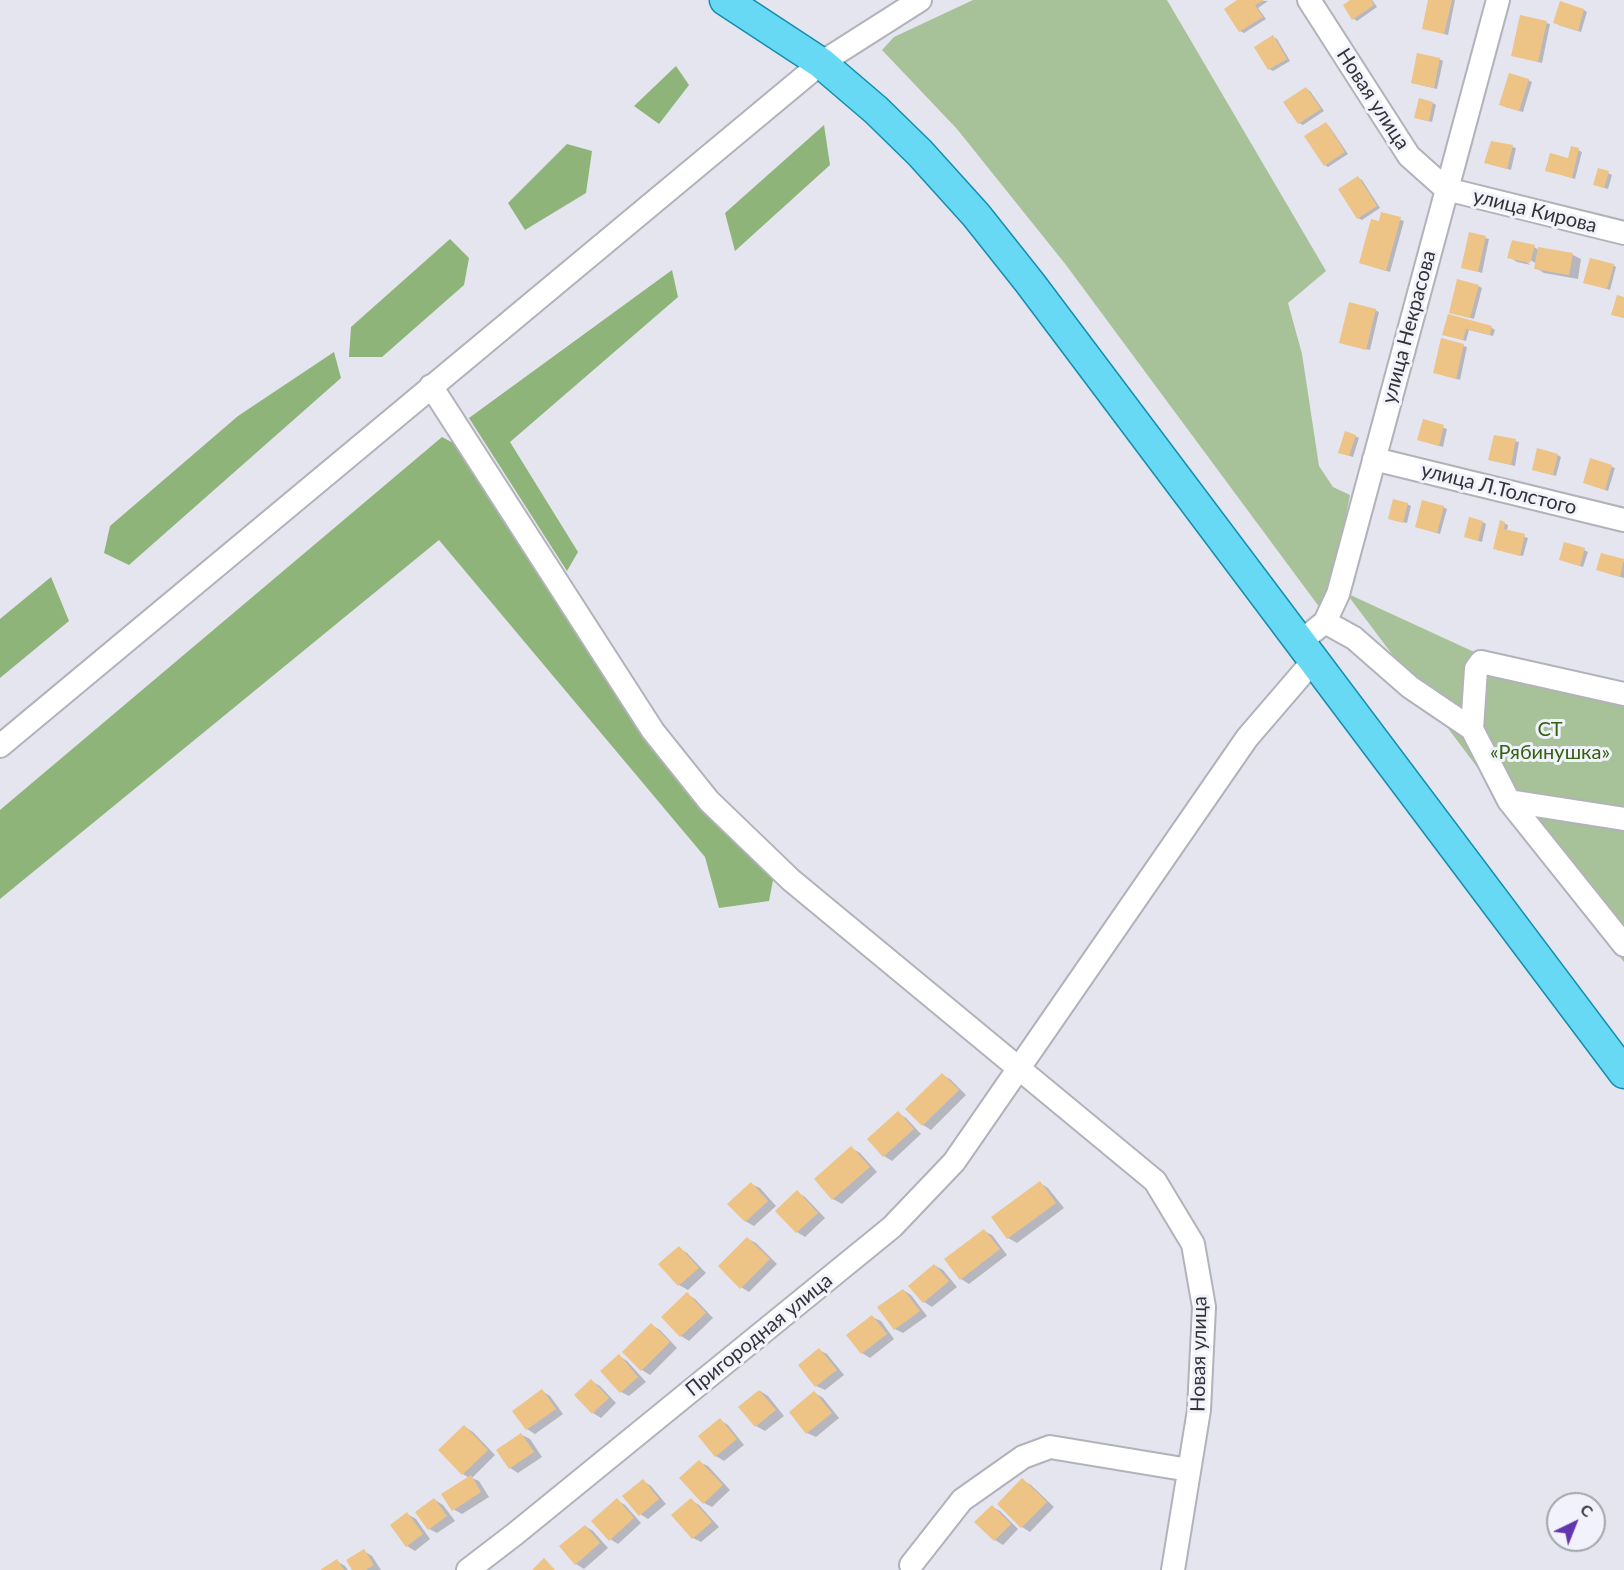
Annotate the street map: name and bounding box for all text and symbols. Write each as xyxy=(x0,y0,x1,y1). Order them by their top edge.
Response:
street label: Новая улица xyxy=(1331,44,1415,154)
street label: улица Кирова xyxy=(1471,184,1599,238)
street label: улица Некрасова xyxy=(1377,248,1441,406)
street label: улица Л.Толстого xyxy=(1419,458,1579,520)
park label: СТ «Рябинушка» xyxy=(1490,718,1610,765)
street label: Пригородная улица xyxy=(681,1268,837,1402)
street label: Новая улица xyxy=(1186,1296,1212,1412)
north arrow xyxy=(1546,1492,1606,1552)
text: С xyxy=(1577,1499,1598,1520)

